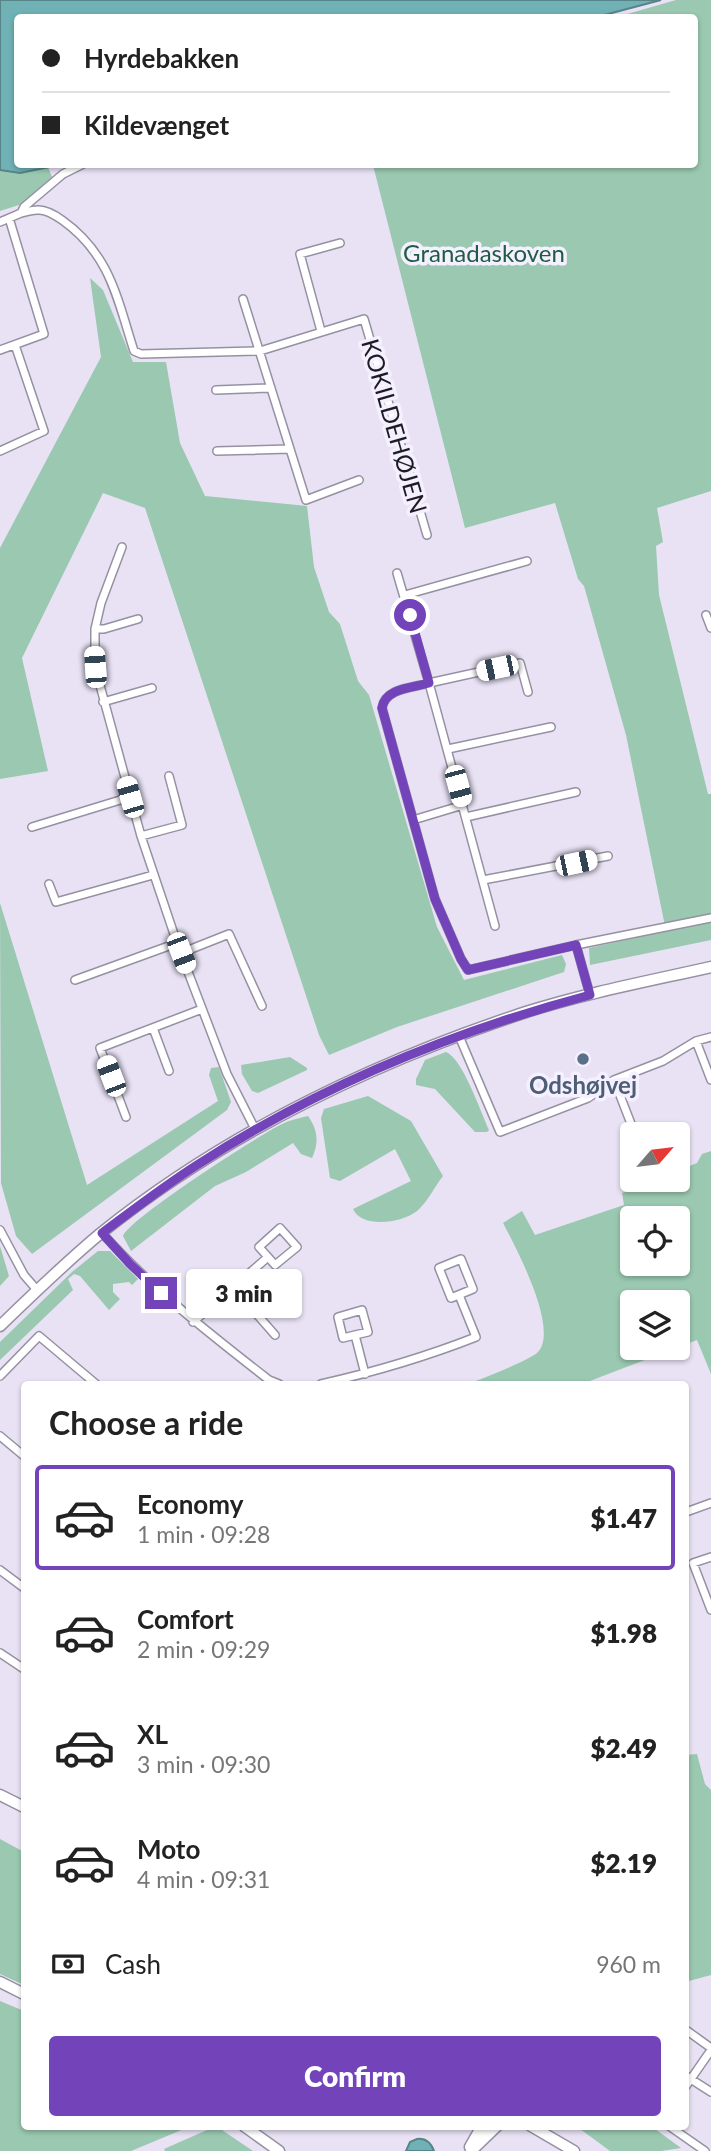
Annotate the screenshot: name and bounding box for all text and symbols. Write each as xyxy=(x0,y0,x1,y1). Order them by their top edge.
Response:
text: Hyrdebakken xyxy=(84,42,239,74)
text: Kildevænget xyxy=(84,109,229,141)
park label: Granadaskoven xyxy=(403,238,565,267)
street label: KOKILDEHØJEN xyxy=(356,335,434,517)
route start xyxy=(394,599,426,631)
car xyxy=(84,645,107,689)
car xyxy=(475,653,520,683)
car xyxy=(443,763,474,809)
car xyxy=(115,774,146,820)
car xyxy=(554,848,599,878)
car xyxy=(164,930,199,976)
marker: Odshøjvej xyxy=(575,1051,591,1067)
car xyxy=(94,1053,129,1099)
place label: Odshøjvej xyxy=(529,1070,637,1099)
north arrow xyxy=(620,1122,690,1192)
map controls xyxy=(620,1122,690,1360)
button: locate xyxy=(620,1206,690,1276)
callout: 3 min xyxy=(186,1268,301,1318)
route end xyxy=(145,1277,177,1309)
text: 3 min xyxy=(215,1279,273,1307)
button: layers xyxy=(620,1290,690,1360)
text: Choose a ride xyxy=(49,1403,243,1442)
icon: car xyxy=(53,1486,116,1549)
text: Economy xyxy=(137,1488,243,1520)
text: $1.47 xyxy=(590,1502,657,1534)
text: 1 min · 09:28 xyxy=(137,1520,270,1548)
icon: car xyxy=(53,1601,116,1664)
text: Comfort xyxy=(137,1603,234,1635)
text: $1.98 xyxy=(590,1617,657,1649)
text: 2 min · 09:29 xyxy=(137,1635,270,1663)
icon: car xyxy=(53,1716,116,1779)
text: XL xyxy=(137,1718,168,1750)
text: $2.49 xyxy=(590,1732,657,1764)
text: 3 min · 09:30 xyxy=(137,1750,270,1778)
icon: car xyxy=(53,1831,116,1894)
text: Moto xyxy=(137,1833,200,1865)
text: $2.19 xyxy=(590,1847,657,1879)
text: 4 min · 09:31 xyxy=(137,1865,270,1893)
icon: cash xyxy=(49,1945,87,1983)
text: Cash xyxy=(105,1948,161,1980)
text: 960 m xyxy=(596,1950,661,1978)
button: Confirm xyxy=(49,2036,661,2116)

